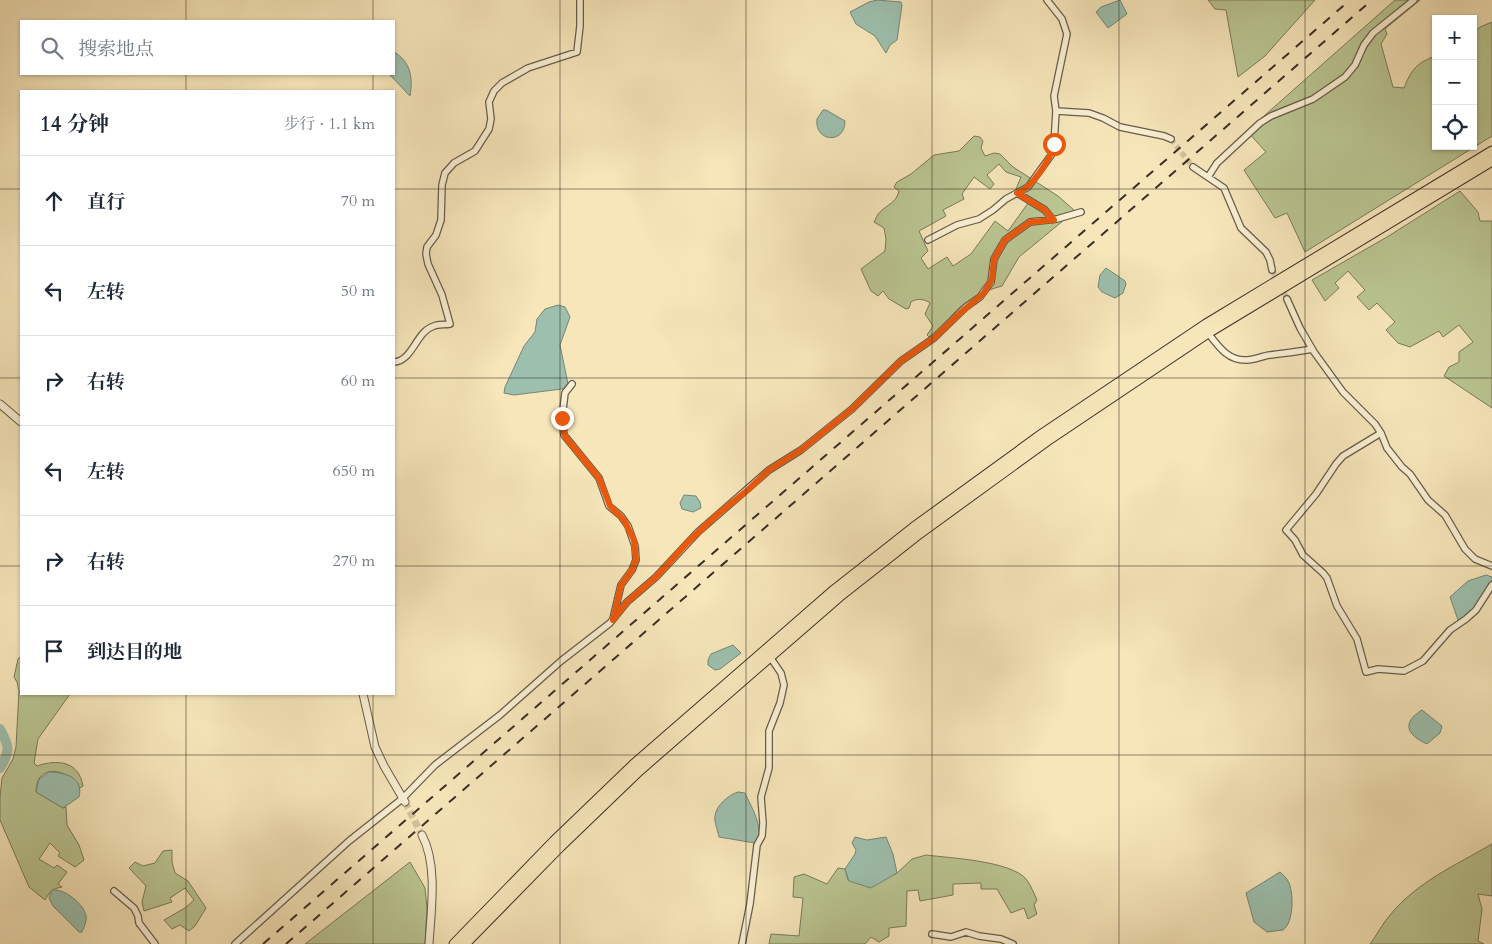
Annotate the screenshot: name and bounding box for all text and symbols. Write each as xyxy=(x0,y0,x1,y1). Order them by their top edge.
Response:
map controls xyxy=(1432,15,1477,150)
button: + xyxy=(1432,15,1477,60)
search box xyxy=(20,20,395,75)
icon: search xyxy=(38,34,66,62)
text: 搜索地点 xyxy=(78,36,154,62)
button: − xyxy=(1432,60,1477,105)
button: locate xyxy=(1432,105,1477,150)
text: 14 分钟 xyxy=(40,110,109,139)
text: 步行 · 1.1 km xyxy=(283,113,375,135)
route start xyxy=(1043,133,1066,156)
icon: ahead xyxy=(40,187,68,215)
text: 直行 xyxy=(87,189,125,215)
text: 70 m xyxy=(341,190,375,212)
icon: left xyxy=(40,277,68,305)
text: 左转 xyxy=(87,279,125,305)
text: 50 m xyxy=(341,280,375,302)
icon: right xyxy=(40,367,68,395)
text: 右转 xyxy=(87,369,125,395)
text: 60 m xyxy=(341,370,375,392)
route end xyxy=(551,407,574,430)
icon: left xyxy=(40,457,68,485)
text: 左转 xyxy=(87,459,125,485)
text: 650 m xyxy=(333,460,375,482)
icon: right xyxy=(40,547,68,575)
text: 右转 xyxy=(87,549,125,575)
text: 270 m xyxy=(333,550,375,572)
icon: arrive xyxy=(40,637,68,665)
text: 到达目的地 xyxy=(87,639,182,665)

